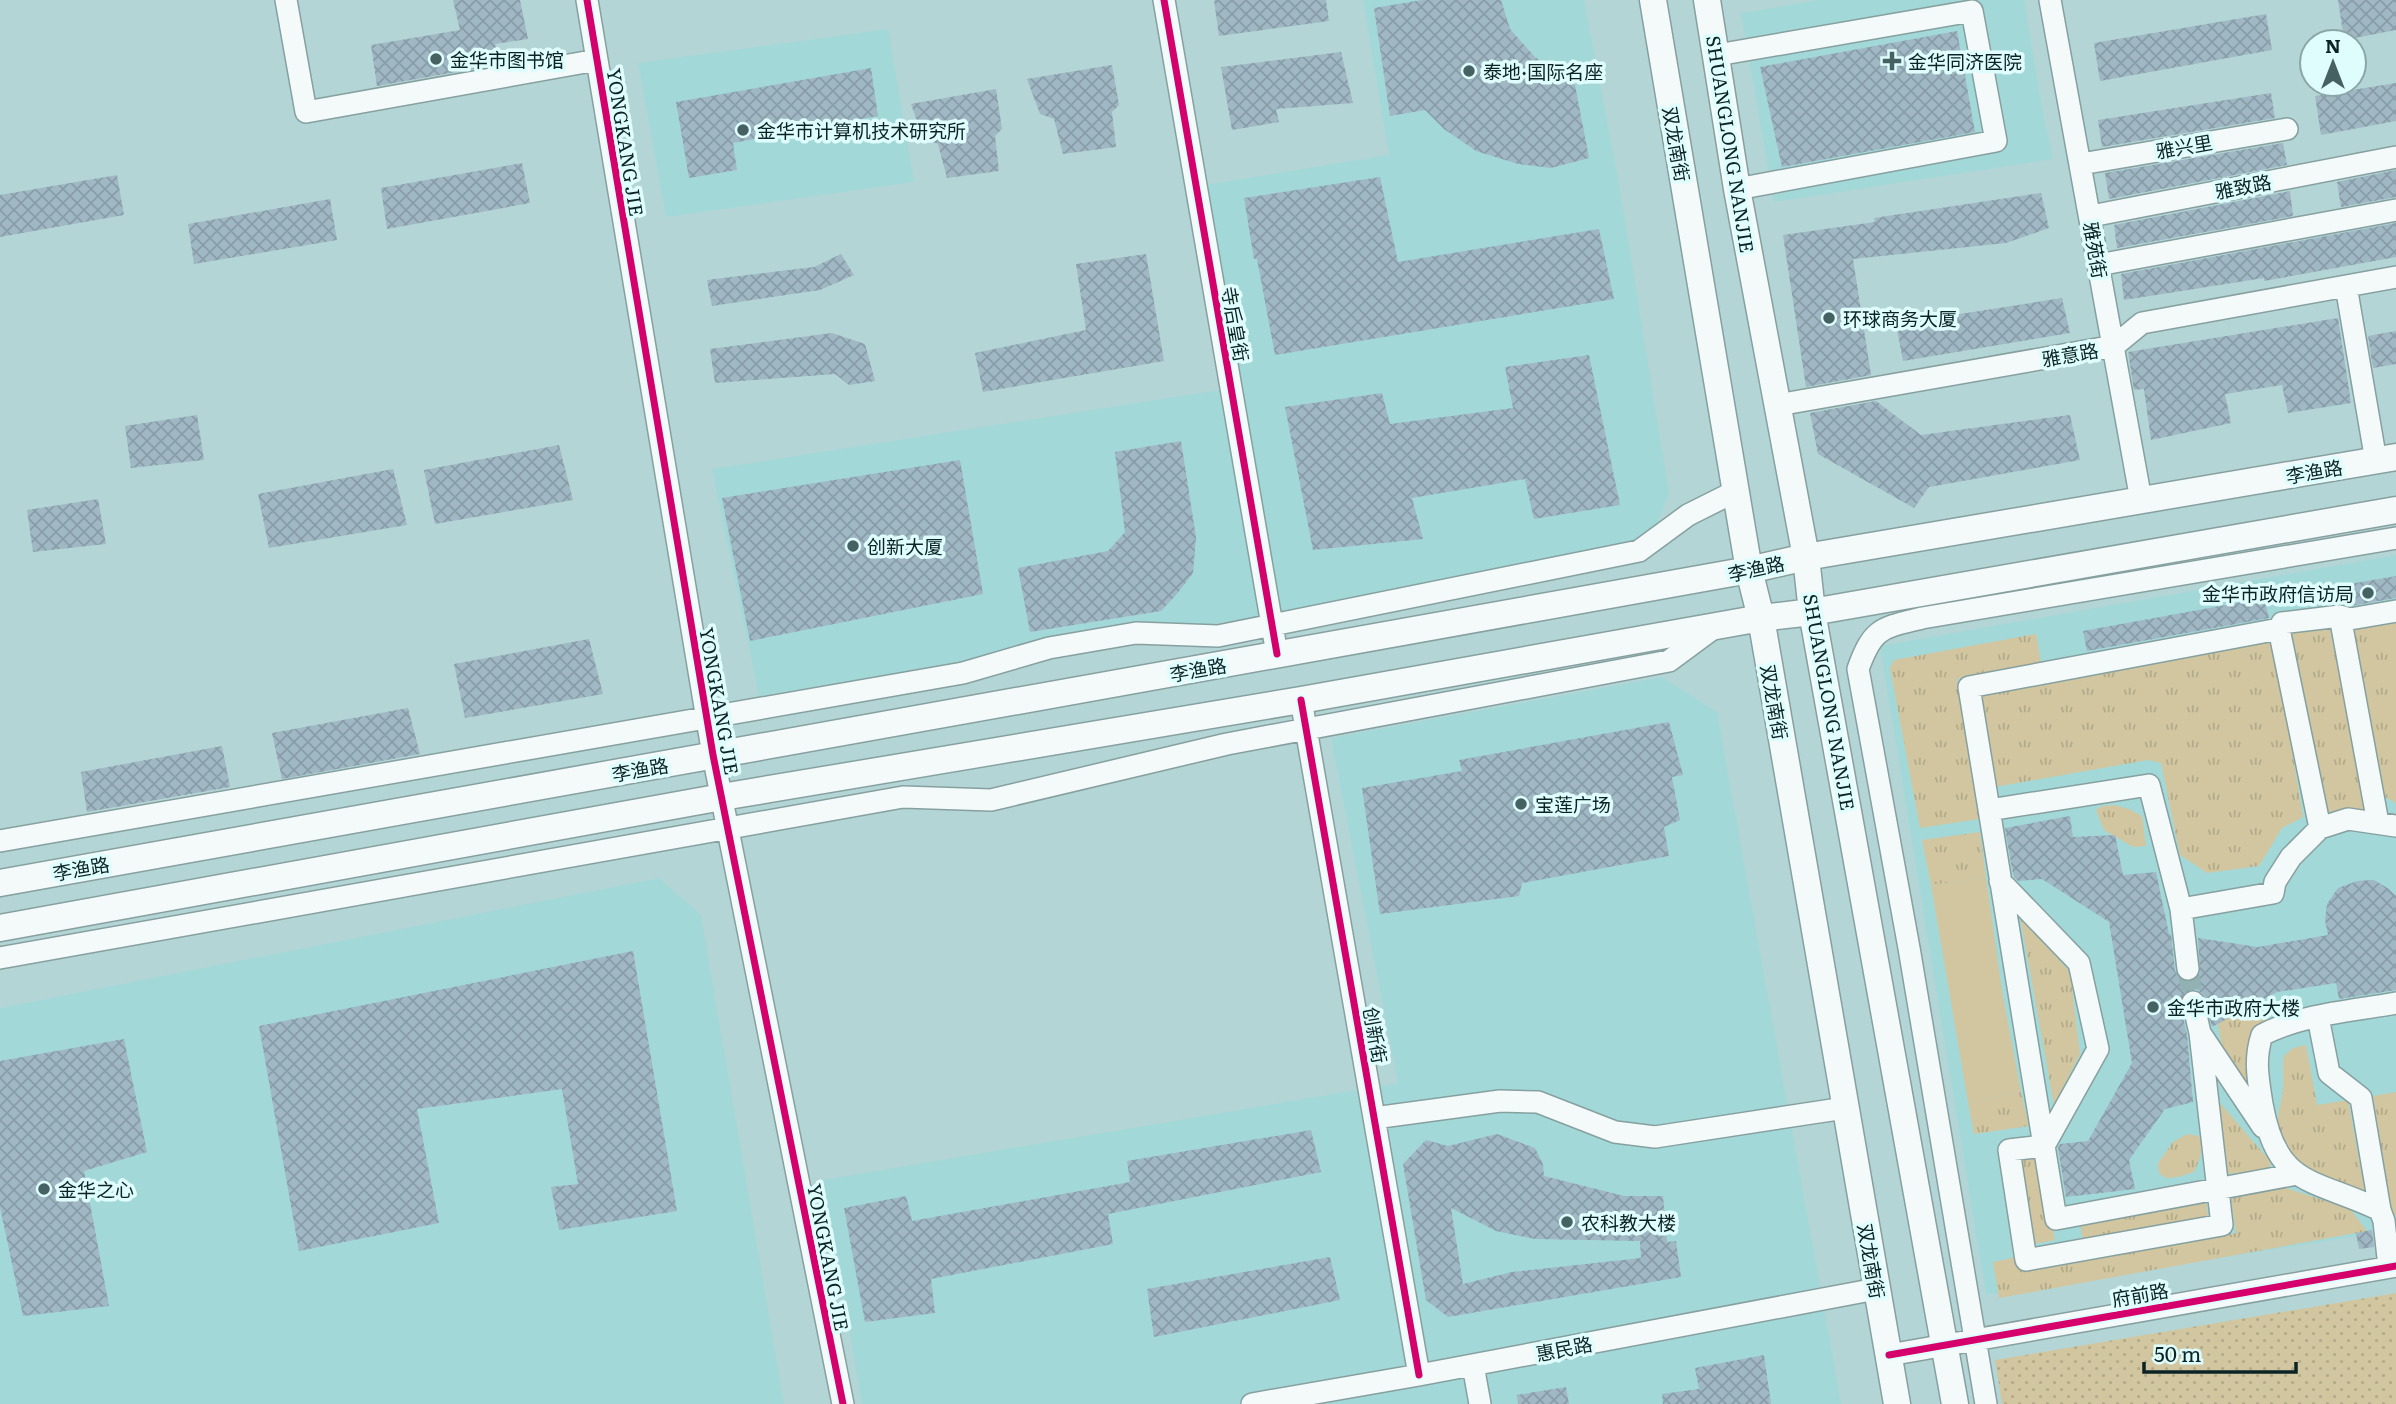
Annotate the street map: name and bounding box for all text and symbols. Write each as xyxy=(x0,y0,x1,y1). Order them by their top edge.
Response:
north arrow xyxy=(2298,28,2368,98)
text: N xyxy=(2325,31,2341,59)
street label: SHUANGLONG NANJIE xyxy=(1700,33,1762,255)
place label: 金华市图书馆 xyxy=(450,45,564,73)
place label: 金华同济医院 xyxy=(1908,47,2022,75)
marker: 金华市图书馆 xyxy=(428,51,444,67)
marker: 金华同济医院 xyxy=(1882,51,1902,71)
place label: 泰地·国际名座 xyxy=(1483,57,1603,85)
marker: 泰地·国际名座 xyxy=(1461,63,1477,79)
street label: YONGKANG JIE xyxy=(600,66,652,218)
street label: 双龙南街 xyxy=(1657,104,1697,184)
place label: 金华市计算机技术研究所 xyxy=(757,116,966,144)
marker: 金华市计算机技术研究所 xyxy=(735,122,751,138)
street label: 雅兴里 xyxy=(2153,127,2215,165)
street label: 雅致路 xyxy=(2212,167,2274,205)
street label: 雅苑街 xyxy=(2077,219,2115,281)
street label: 寺后皇街 xyxy=(1216,284,1256,364)
place label: 环球商务大厦 xyxy=(1843,304,1957,332)
marker: 环球商务大厦 xyxy=(1821,310,1837,326)
street label: 雅意路 xyxy=(2039,335,2101,373)
street label: 李渔路 xyxy=(2283,452,2345,490)
place label: 创新大厦 xyxy=(867,532,943,560)
marker: 创新大厦 xyxy=(845,538,861,554)
street label: 李渔路 xyxy=(1725,548,1787,588)
place label: 金华市政府信访局 xyxy=(2202,579,2354,607)
marker: 金华市政府信访局 xyxy=(2360,585,2376,601)
street label: SHUANGLONG NANJIE xyxy=(1797,591,1863,813)
street label: YONGKANG JIE xyxy=(693,625,747,777)
street label: 李渔路 xyxy=(1167,650,1229,688)
street label: 双龙南街 xyxy=(1755,662,1795,742)
street label: 李渔路 xyxy=(609,750,671,788)
place label: 宝莲广场 xyxy=(1535,790,1611,818)
marker: 宝莲广场 xyxy=(1513,796,1529,812)
street label: 李渔路 xyxy=(50,849,112,887)
place label: 金华市政府大楼 xyxy=(2167,993,2300,1021)
marker: 金华市政府大楼 xyxy=(2145,999,2161,1015)
street label: 创新街 xyxy=(1357,1004,1395,1066)
place label: 金华之心 xyxy=(58,1175,134,1203)
marker: 金华之心 xyxy=(36,1181,52,1197)
street label: YONGKANG JIE xyxy=(801,1181,857,1333)
place label: 农科教大楼 xyxy=(1581,1208,1676,1236)
marker: 农科教大楼 xyxy=(1559,1214,1575,1230)
street label: 双龙南街 xyxy=(1852,1221,1892,1301)
street label: 府前路 xyxy=(2109,1275,2171,1313)
street label: 惠民路 xyxy=(1533,1329,1595,1367)
scale bar xyxy=(2144,1330,2296,1374)
text: 50 m xyxy=(2154,1337,2201,1368)

